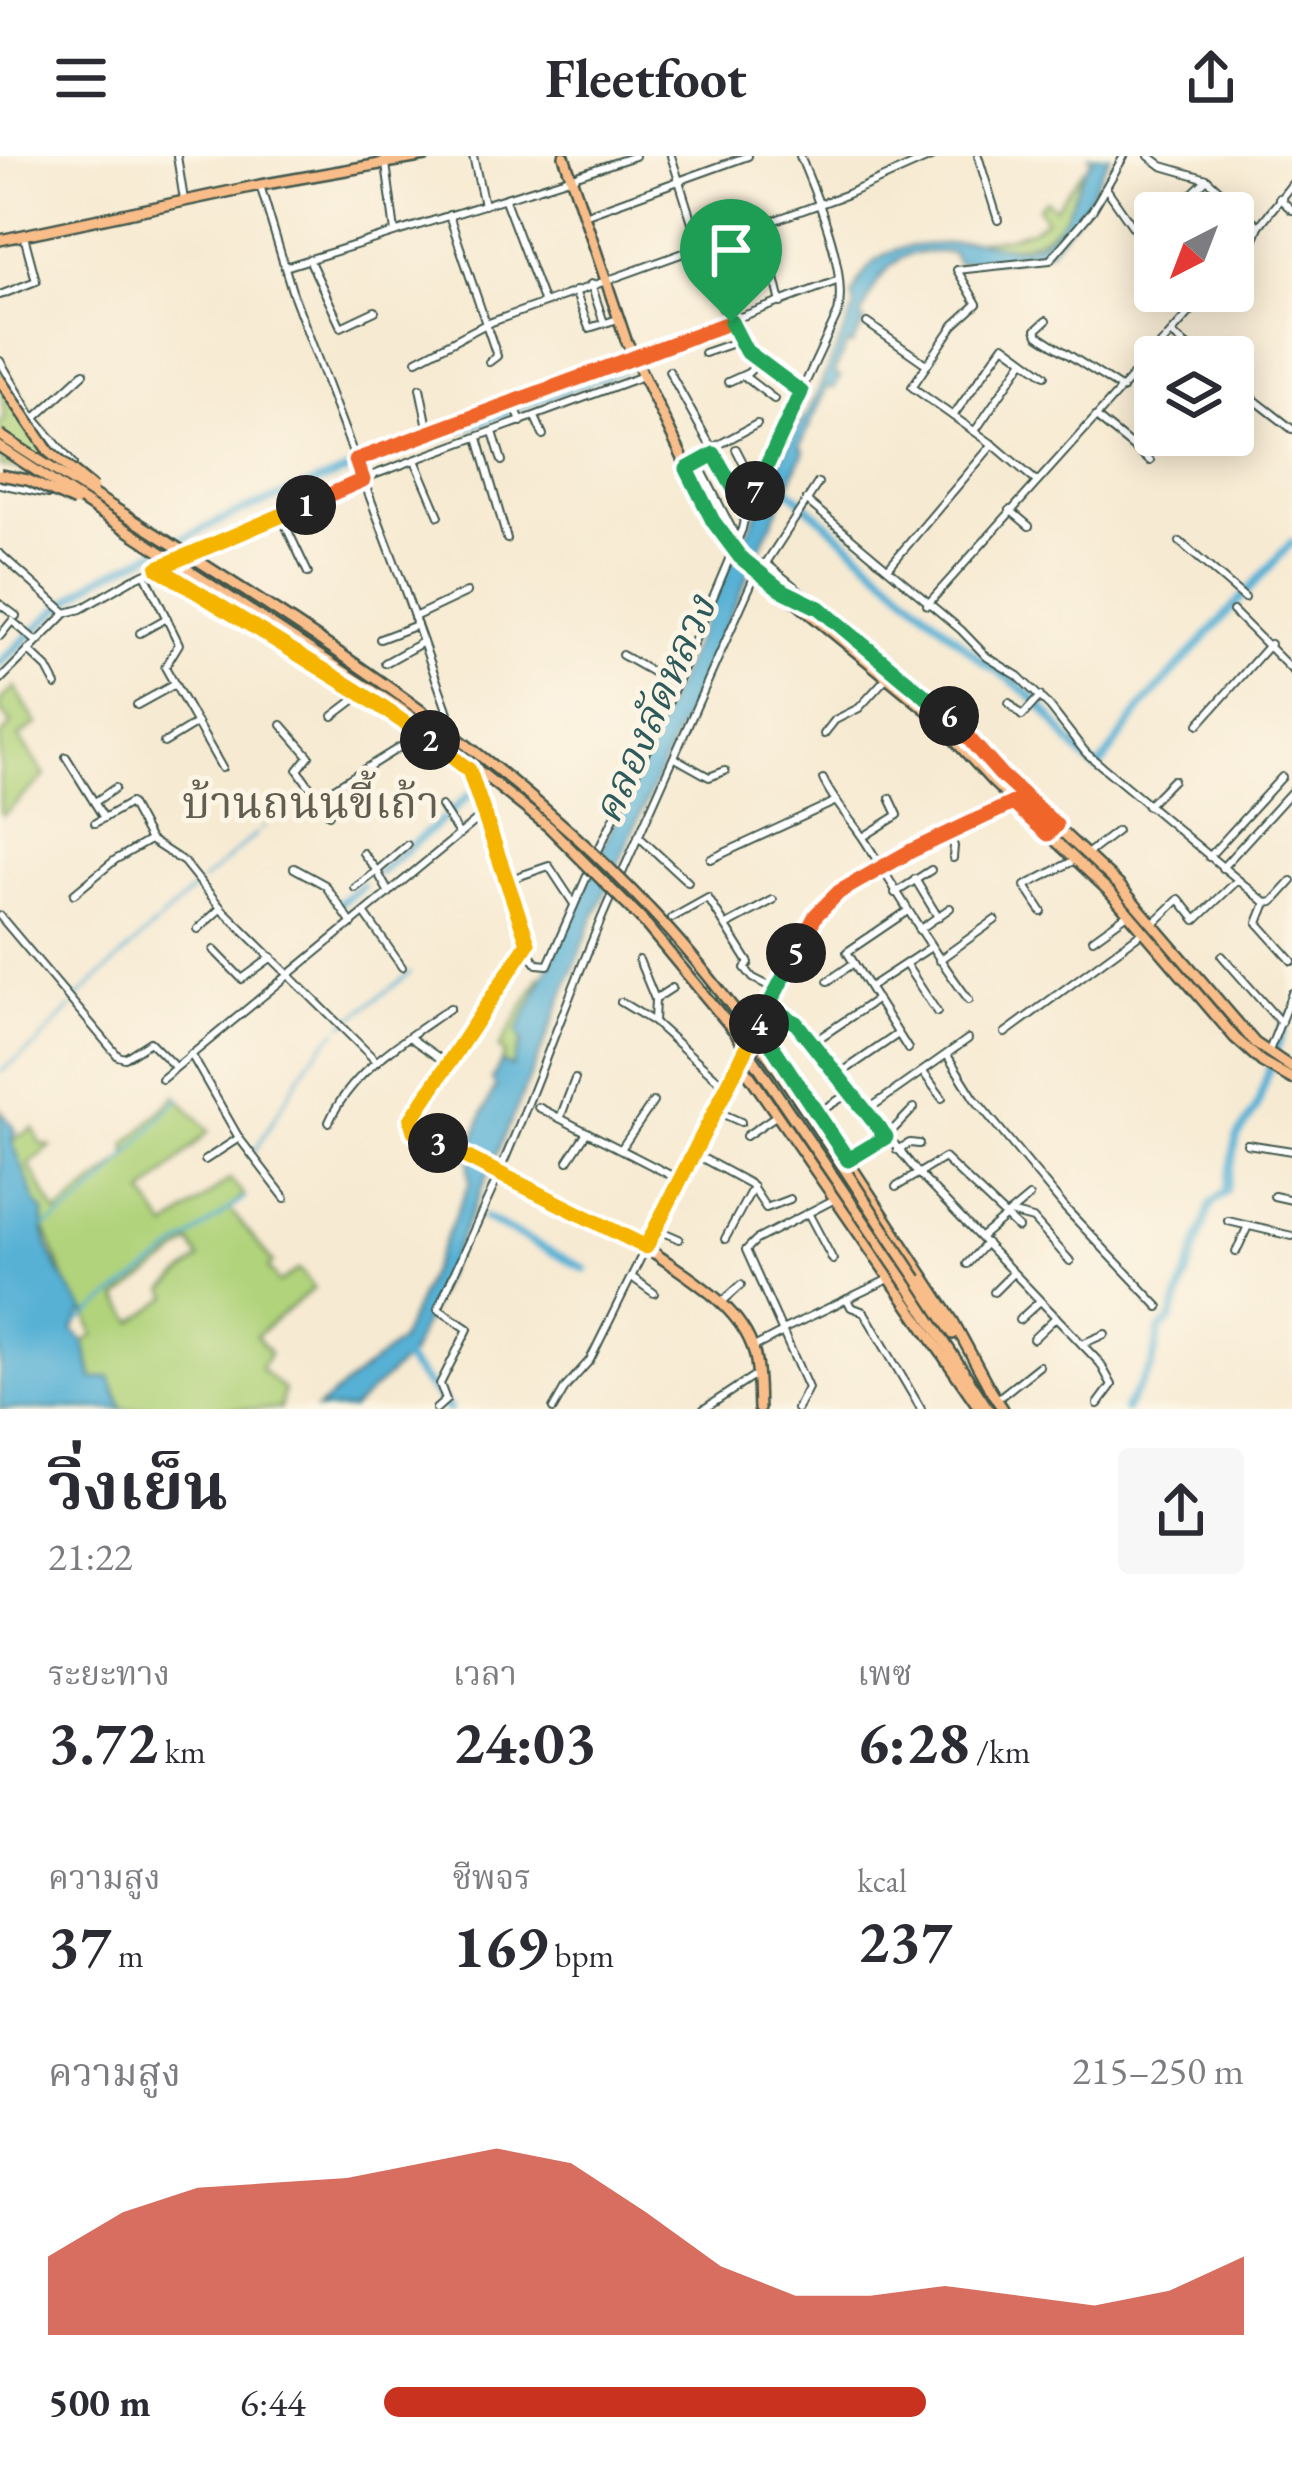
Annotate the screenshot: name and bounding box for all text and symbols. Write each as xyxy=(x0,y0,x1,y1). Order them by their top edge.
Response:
text: Fleetfoot xyxy=(545,43,747,113)
icon: menu xyxy=(48,45,114,111)
icon: share xyxy=(1178,45,1244,111)
north arrow xyxy=(1134,192,1254,312)
map controls xyxy=(1134,192,1254,456)
pin xyxy=(680,199,782,322)
icon: arrive xyxy=(698,217,764,283)
button: layers xyxy=(1134,336,1254,456)
pin: 7 xyxy=(725,461,785,521)
text: 7 xyxy=(746,469,764,512)
pin: 1 xyxy=(276,475,336,535)
text: 1 xyxy=(297,483,315,526)
water label: คลองลัดหลวง xyxy=(579,585,729,832)
pin: 6 xyxy=(919,686,979,746)
text: 6 xyxy=(940,694,958,737)
pin: 2 xyxy=(400,710,460,770)
text: 2 xyxy=(421,718,439,761)
district label: บ้านถนนขี้เถ้า xyxy=(182,770,440,831)
pin: 5 xyxy=(766,923,826,983)
text: 5 xyxy=(787,931,805,974)
pin: 4 xyxy=(729,994,789,1054)
text: 4 xyxy=(750,1002,768,1045)
pin: 3 xyxy=(408,1113,468,1173)
text: 3 xyxy=(429,1121,447,1164)
text: วิ่งเย็น xyxy=(48,1443,228,1529)
button: share xyxy=(1118,1448,1244,1574)
text: 21:22 xyxy=(48,1531,133,1582)
text: ระยะทาง xyxy=(48,1652,170,1695)
text: เวลา xyxy=(453,1652,517,1695)
text: เพซ xyxy=(857,1652,912,1695)
text: 3.72 xyxy=(48,1703,158,1781)
text: 24:03 xyxy=(453,1703,597,1781)
text: 6:28 xyxy=(857,1703,969,1781)
text: km xyxy=(158,1730,206,1773)
text: /km xyxy=(969,1730,1030,1773)
text: ความสูง xyxy=(48,1856,161,1899)
text: ชีพจร xyxy=(453,1856,531,1899)
text: kcal xyxy=(857,1859,907,1902)
text: 237 xyxy=(857,1902,953,1980)
text: 37 xyxy=(48,1907,111,1985)
text: 169 xyxy=(453,1907,548,1985)
text: m xyxy=(111,1934,144,1977)
text: bpm xyxy=(548,1934,614,1977)
text: 215–250 m xyxy=(1072,2045,1244,2096)
text: ความสูง xyxy=(48,2047,181,2098)
text: 500 m xyxy=(48,2377,151,2428)
text: 6:44 xyxy=(240,2377,306,2428)

